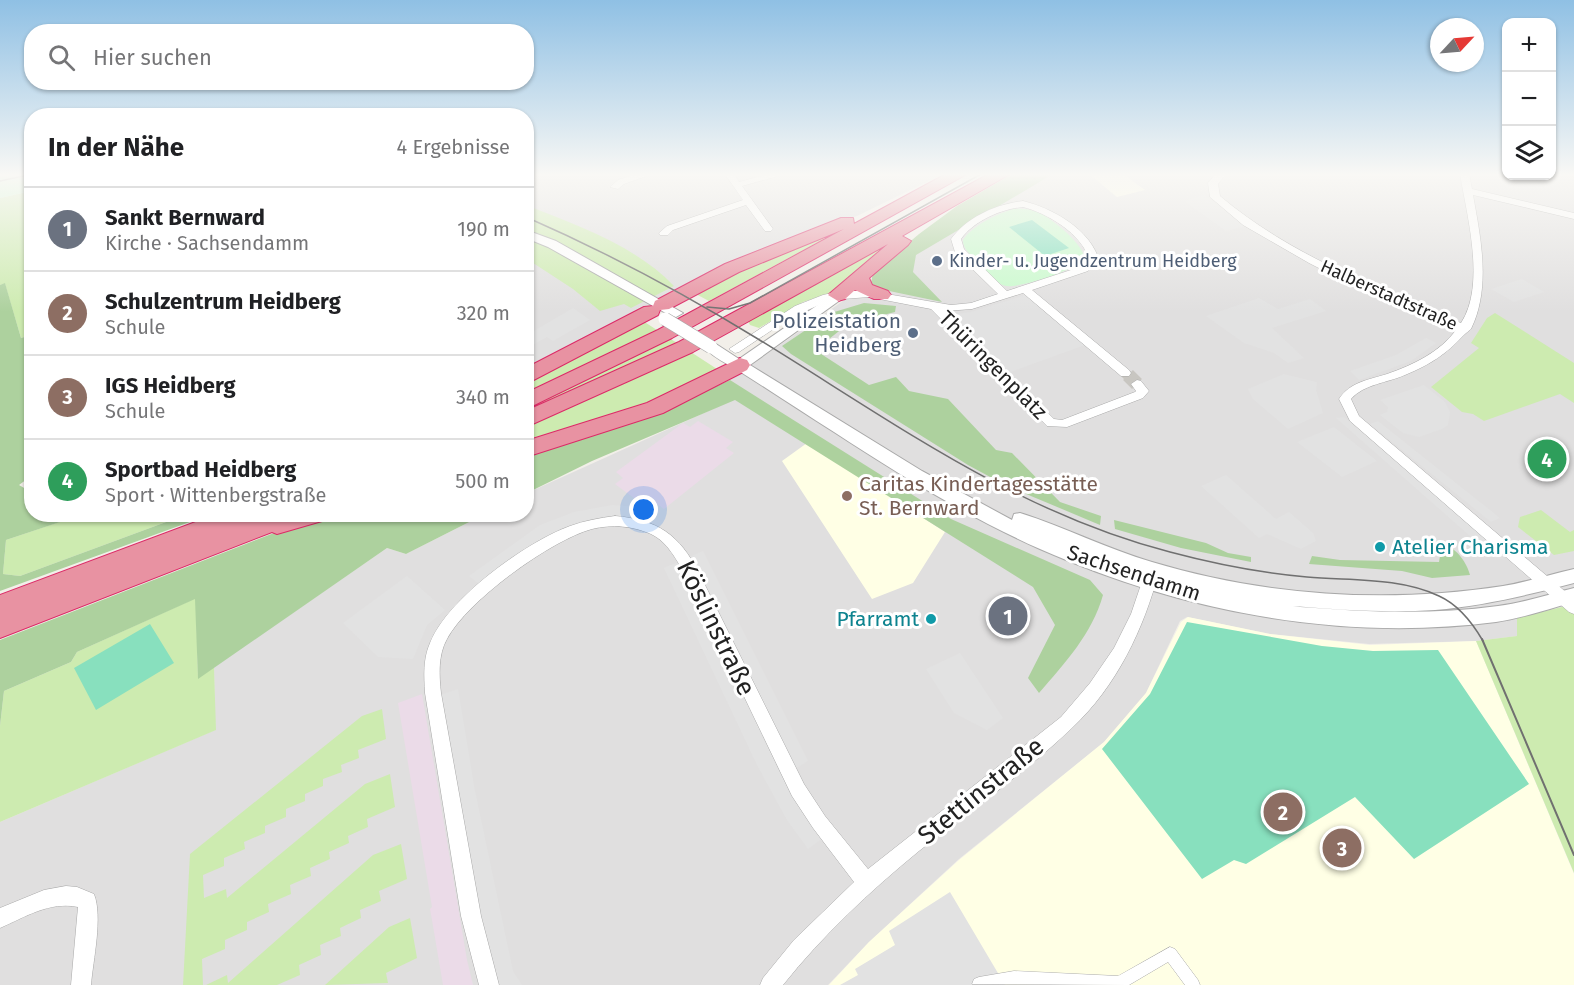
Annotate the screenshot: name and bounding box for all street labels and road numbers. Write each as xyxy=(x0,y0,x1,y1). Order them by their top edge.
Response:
street label: Halberstadtstraße xyxy=(1317,255,1461,335)
street label: Thüringenplatz xyxy=(933,305,1053,425)
street label: Sachsendamm xyxy=(1064,539,1204,607)
street label: Köslinstraße xyxy=(670,555,762,701)
street label: Stettinstraße xyxy=(912,731,1050,851)

